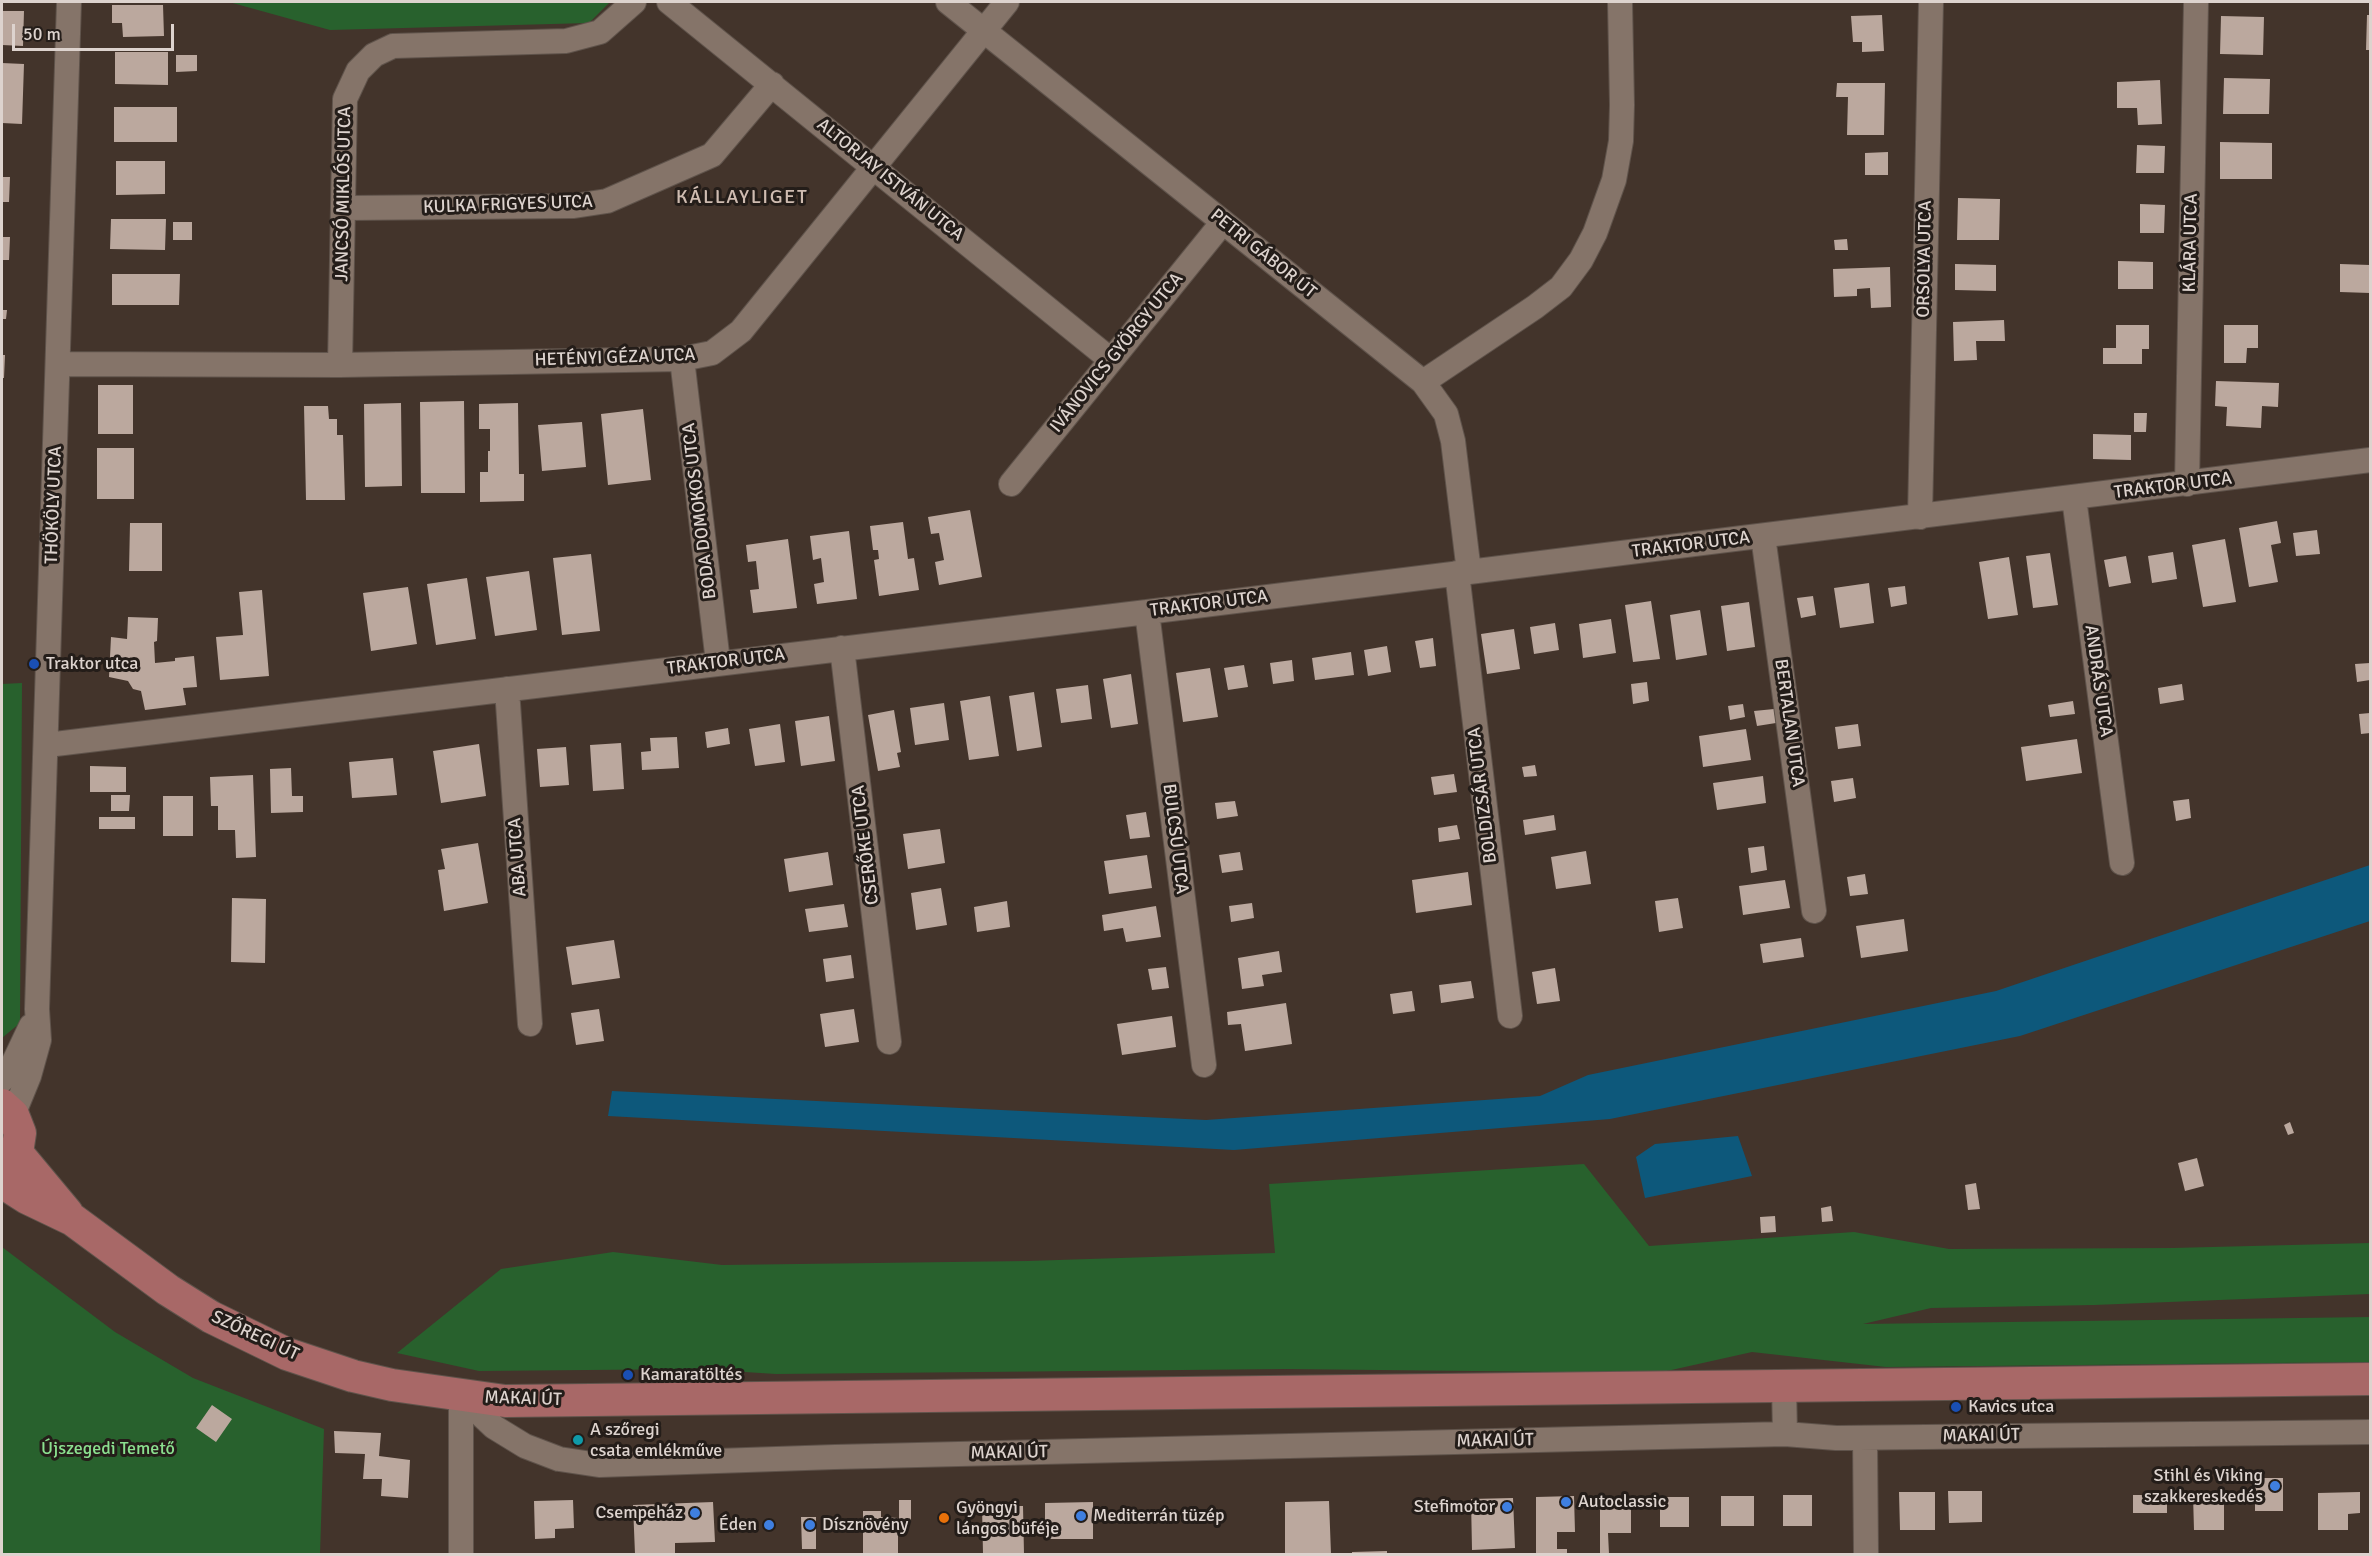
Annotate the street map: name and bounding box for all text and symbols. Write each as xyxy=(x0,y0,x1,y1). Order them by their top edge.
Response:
scale bar xyxy=(15,12,177,50)
text: 50 m xyxy=(23,23,61,45)
street label: JANCSÓ MIKLÓS UTCA xyxy=(332,106,356,282)
street label: ALTORJAY ISTVÁN UTCA xyxy=(812,114,968,246)
district label: KÁLLAYLIGET xyxy=(676,186,808,210)
street label: KULKA FRIGYES UTCA xyxy=(423,191,593,219)
street label: KLÁRA UTCA xyxy=(2179,193,2203,293)
street label: ORSOLYA UTCA xyxy=(1913,200,1937,318)
street label: PETRI GÁBOR ÚT xyxy=(1206,205,1320,303)
street label: IVÁNOVICS GYÖRGY UTCA xyxy=(1046,269,1188,437)
street label: HETÉNYI GÉZA UTCA xyxy=(534,344,696,372)
street label: BODA DOMOKOS UTCA xyxy=(678,422,722,600)
street label: THÖKÖLY UTCA xyxy=(41,446,67,564)
street label: TRAKTOR UTCA xyxy=(2113,468,2233,504)
street label: TRAKTOR UTCA xyxy=(1631,527,1751,563)
street label: TRAKTOR UTCA xyxy=(1149,586,1269,622)
street label: ANDRÁS UTCA xyxy=(2079,624,2117,738)
street label: TRAKTOR UTCA xyxy=(666,644,786,680)
place label: Traktor utca xyxy=(46,653,138,675)
marker: Traktor utca xyxy=(27,657,41,671)
street label: BERTALAN UTCA xyxy=(1769,658,1809,788)
street label: BOLDIZSÁR UTCA xyxy=(1464,726,1502,864)
street label: BULCSÚ UTCA xyxy=(1158,783,1192,895)
street label: CSERŐKE UTCA xyxy=(848,784,884,906)
street label: ABA UTCA xyxy=(504,817,532,897)
street label: SZŐREGI ÚT xyxy=(208,1306,302,1366)
place label: Kamaratöltés xyxy=(640,1364,742,1386)
marker: Kamaratöltés xyxy=(621,1368,635,1382)
street label: MAKAI ÚT xyxy=(484,1387,562,1411)
place label: Kavics utca xyxy=(1968,1396,2054,1418)
marker: Kavics utca xyxy=(1949,1400,1963,1414)
place label: A szőregi csata emlékműve xyxy=(590,1419,722,1462)
street label: MAKAI ÚT xyxy=(1942,1425,2020,1447)
street label: MAKAI ÚT xyxy=(1456,1430,1534,1452)
marker: A szőregi csata emlékműve xyxy=(571,1433,585,1447)
park label: Újszegedi Temető xyxy=(41,1438,175,1460)
street label: MAKAI ÚT xyxy=(970,1442,1048,1464)
place label: Stihl és Viking szakkereskedés xyxy=(2144,1465,2263,1508)
marker: Stihl és Viking szakkereskedés xyxy=(2268,1479,2282,1493)
place label: Autoclassic xyxy=(1578,1491,1666,1513)
marker: Autoclassic xyxy=(1559,1495,1573,1509)
place label: Stefimotor xyxy=(1414,1496,1495,1518)
place label: Gyöngyi lángos büféje xyxy=(956,1497,1059,1540)
marker: Stefimotor xyxy=(1500,1500,1514,1514)
place label: Csempeház xyxy=(595,1502,683,1524)
place label: Mediterrán tüzép xyxy=(1093,1505,1224,1527)
marker: Csempeház xyxy=(688,1506,702,1520)
marker: Mediterrán tüzép xyxy=(1074,1509,1088,1523)
marker: Gyöngyi lángos büféje xyxy=(937,1511,951,1525)
place label: Éden xyxy=(719,1514,757,1536)
place label: Dísznövény xyxy=(822,1514,908,1536)
marker: Éden xyxy=(762,1518,776,1532)
marker: Dísznövény xyxy=(803,1518,817,1532)

